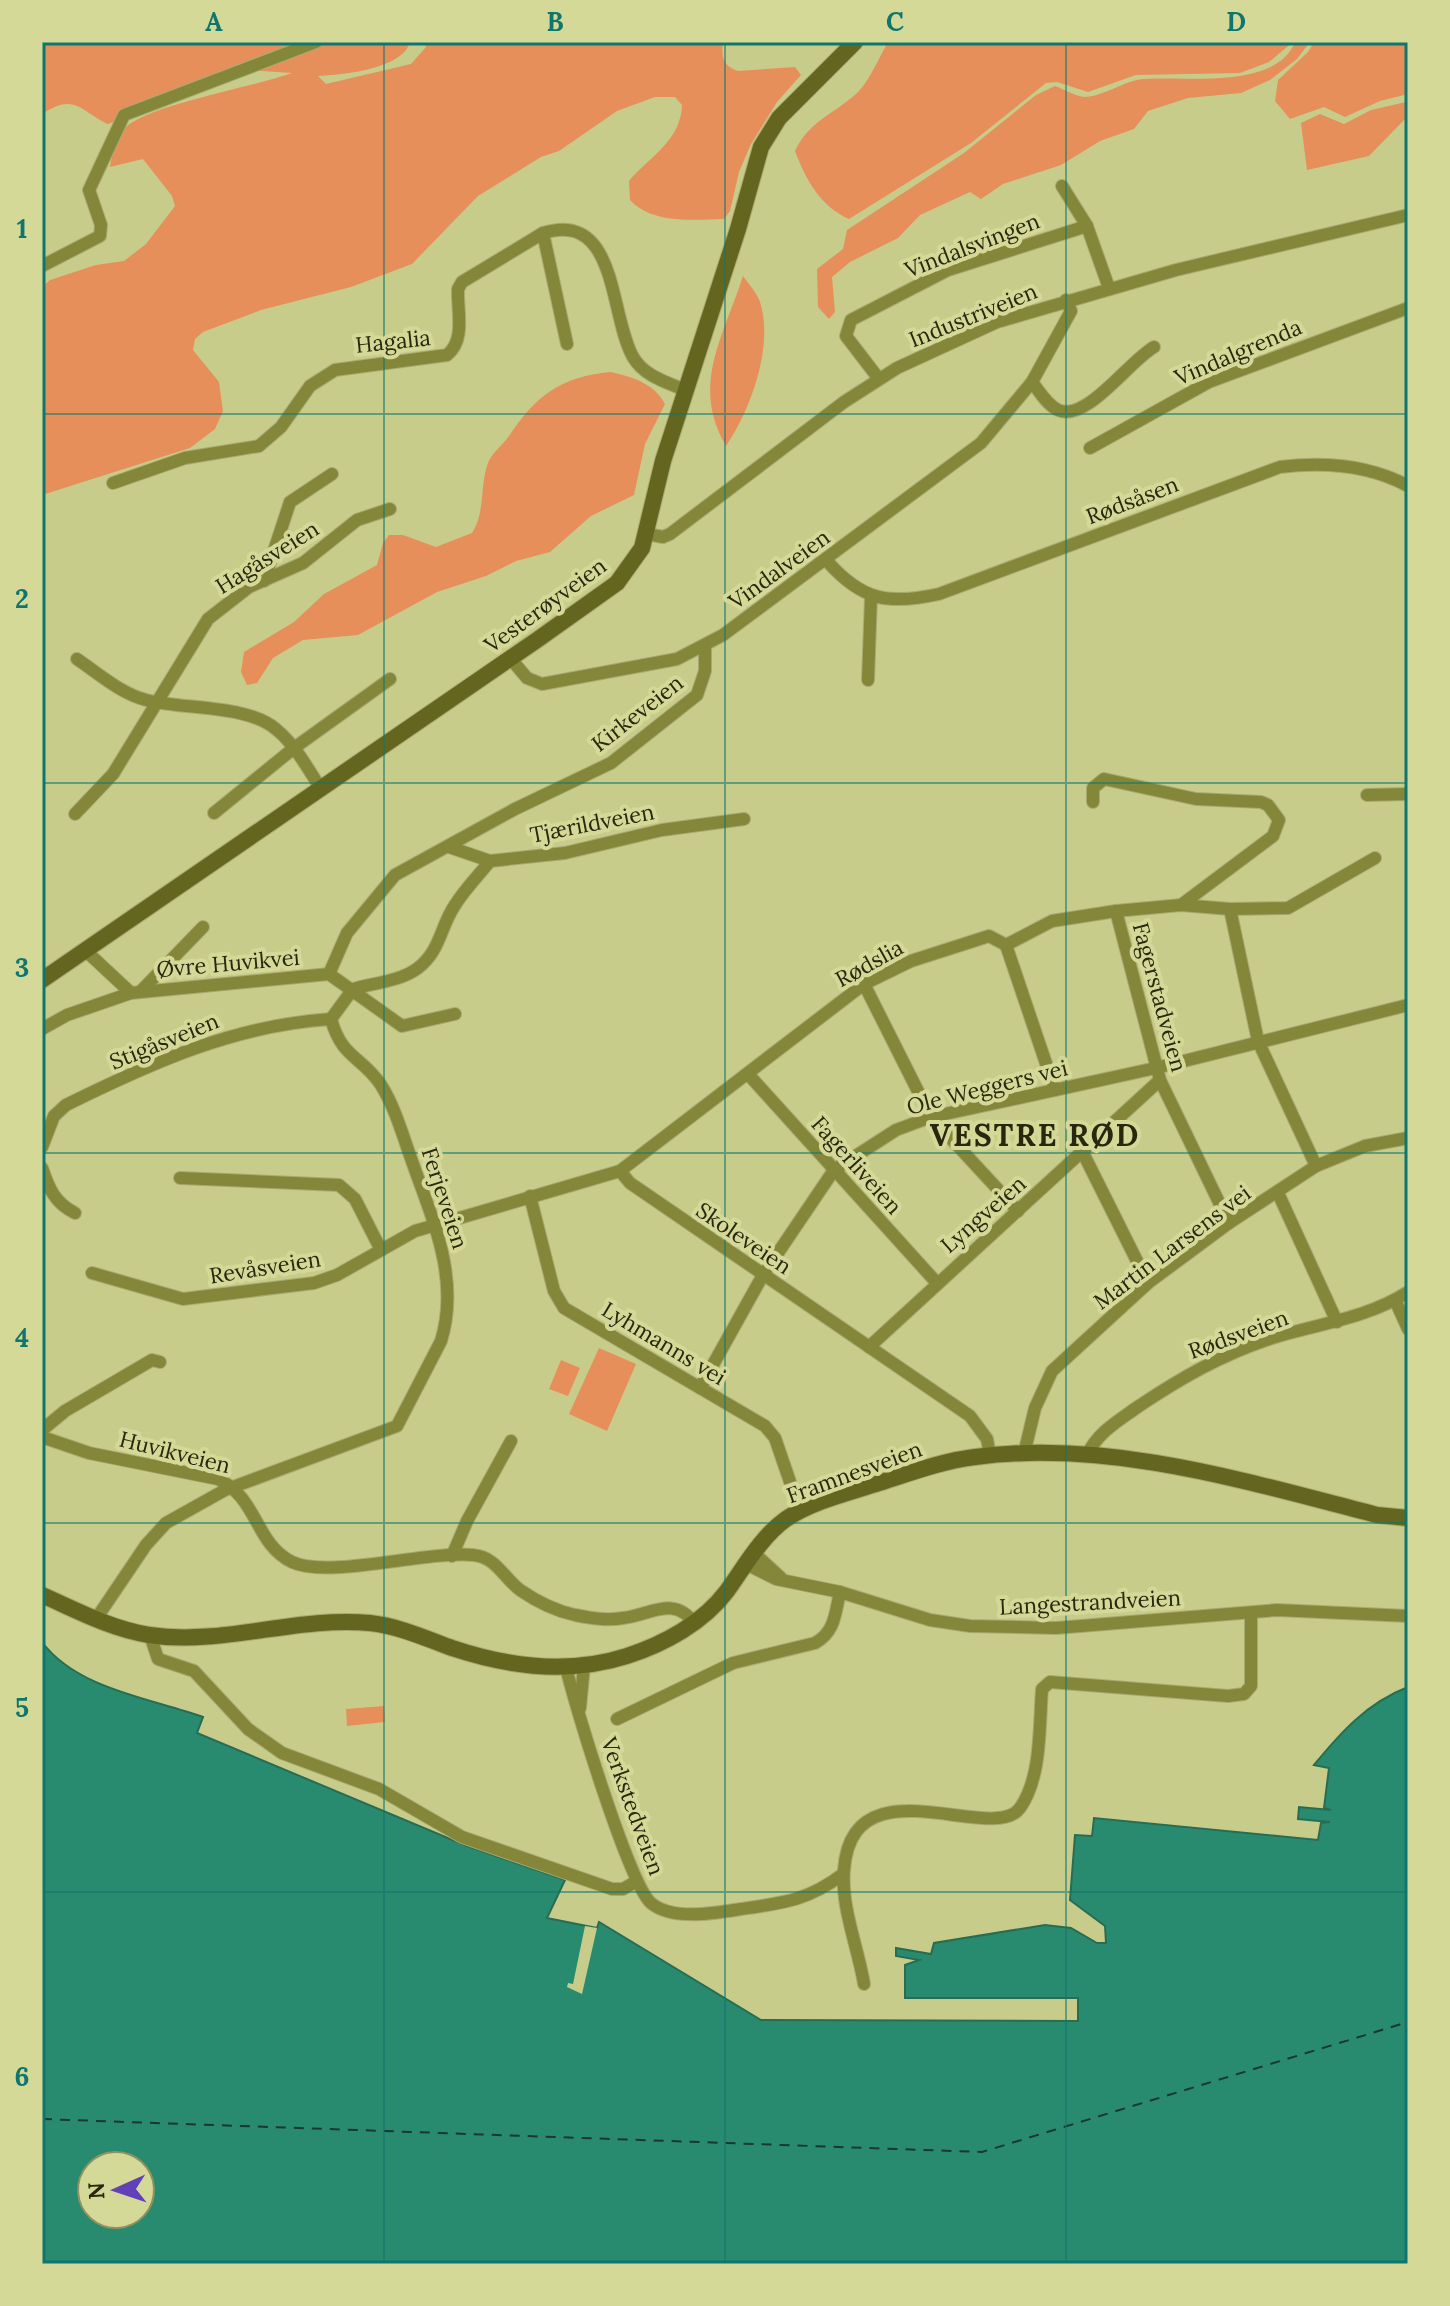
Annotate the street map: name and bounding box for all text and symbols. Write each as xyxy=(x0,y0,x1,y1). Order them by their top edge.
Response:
text: A xyxy=(205,5,223,38)
text: B xyxy=(546,5,564,38)
text: C xyxy=(886,5,904,38)
text: D xyxy=(1226,5,1246,38)
street label: Vindalsvingen xyxy=(900,206,1043,284)
text: 1 xyxy=(17,212,27,245)
street label: Industriveien xyxy=(905,277,1041,353)
street label: Vindalgrenda xyxy=(1169,313,1306,392)
street label: Hagalia xyxy=(354,323,432,359)
street label: Rødsåsen xyxy=(1082,470,1182,530)
street label: Hagåsveien xyxy=(210,514,324,600)
street label: Vindalveien xyxy=(722,523,835,616)
street label: Vesterøyveien xyxy=(478,551,612,659)
text: 2 xyxy=(15,582,29,615)
street label: Kirkeveien xyxy=(586,669,688,757)
street label: Tjærildveien xyxy=(527,797,657,849)
street label: Fagerstadveien xyxy=(1127,919,1193,1075)
street label: Rødslia xyxy=(830,933,908,993)
street label: Øvre Huvikvei xyxy=(155,943,301,983)
text: 3 xyxy=(15,951,29,984)
street label: Stigåsveien xyxy=(105,1006,223,1076)
street label: Ole Weggers vei xyxy=(904,1053,1070,1121)
street label: Fagerliveien xyxy=(806,1110,908,1220)
district label: VESTRE RØD xyxy=(930,1116,1140,1154)
street label: Ferjeveien xyxy=(415,1144,475,1252)
street label: Lyngveien xyxy=(935,1169,1031,1259)
street label: Martin Larsens vei xyxy=(1088,1179,1256,1315)
street label: Skoleveien xyxy=(691,1196,797,1280)
street label: Revåsveien xyxy=(207,1244,323,1290)
street label: Lyhmanns vei xyxy=(597,1295,731,1391)
street label: Rødsveien xyxy=(1184,1303,1292,1365)
text: 4 xyxy=(15,1321,29,1354)
street label: Huvikveien xyxy=(117,1425,233,1479)
street label: Framnesveien xyxy=(782,1435,926,1509)
street label: Langestrandveien xyxy=(998,1583,1182,1621)
text: 5 xyxy=(15,1691,29,1724)
street label: Verkstedveien xyxy=(595,1732,671,1879)
text: 6 xyxy=(15,2060,29,2093)
north arrow xyxy=(76,2150,156,2230)
text: N xyxy=(82,2182,110,2200)

